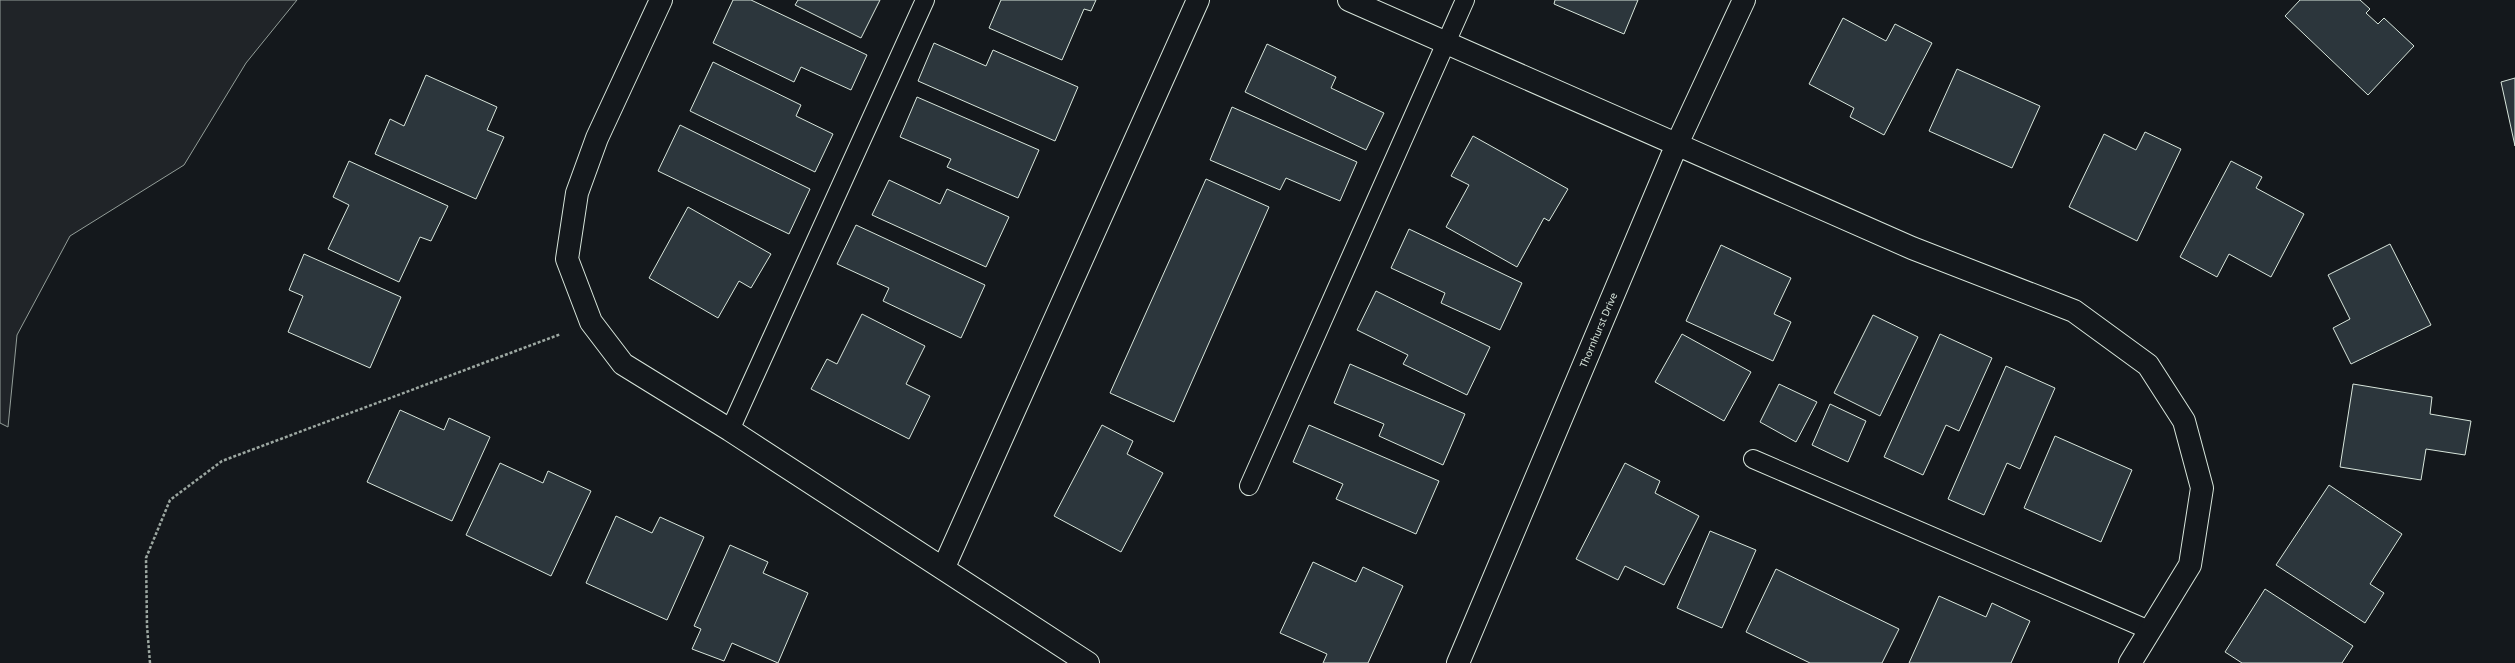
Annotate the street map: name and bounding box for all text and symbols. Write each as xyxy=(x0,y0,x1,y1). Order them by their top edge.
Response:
street label: Thornhurst Drive xyxy=(1576,290,1620,370)

